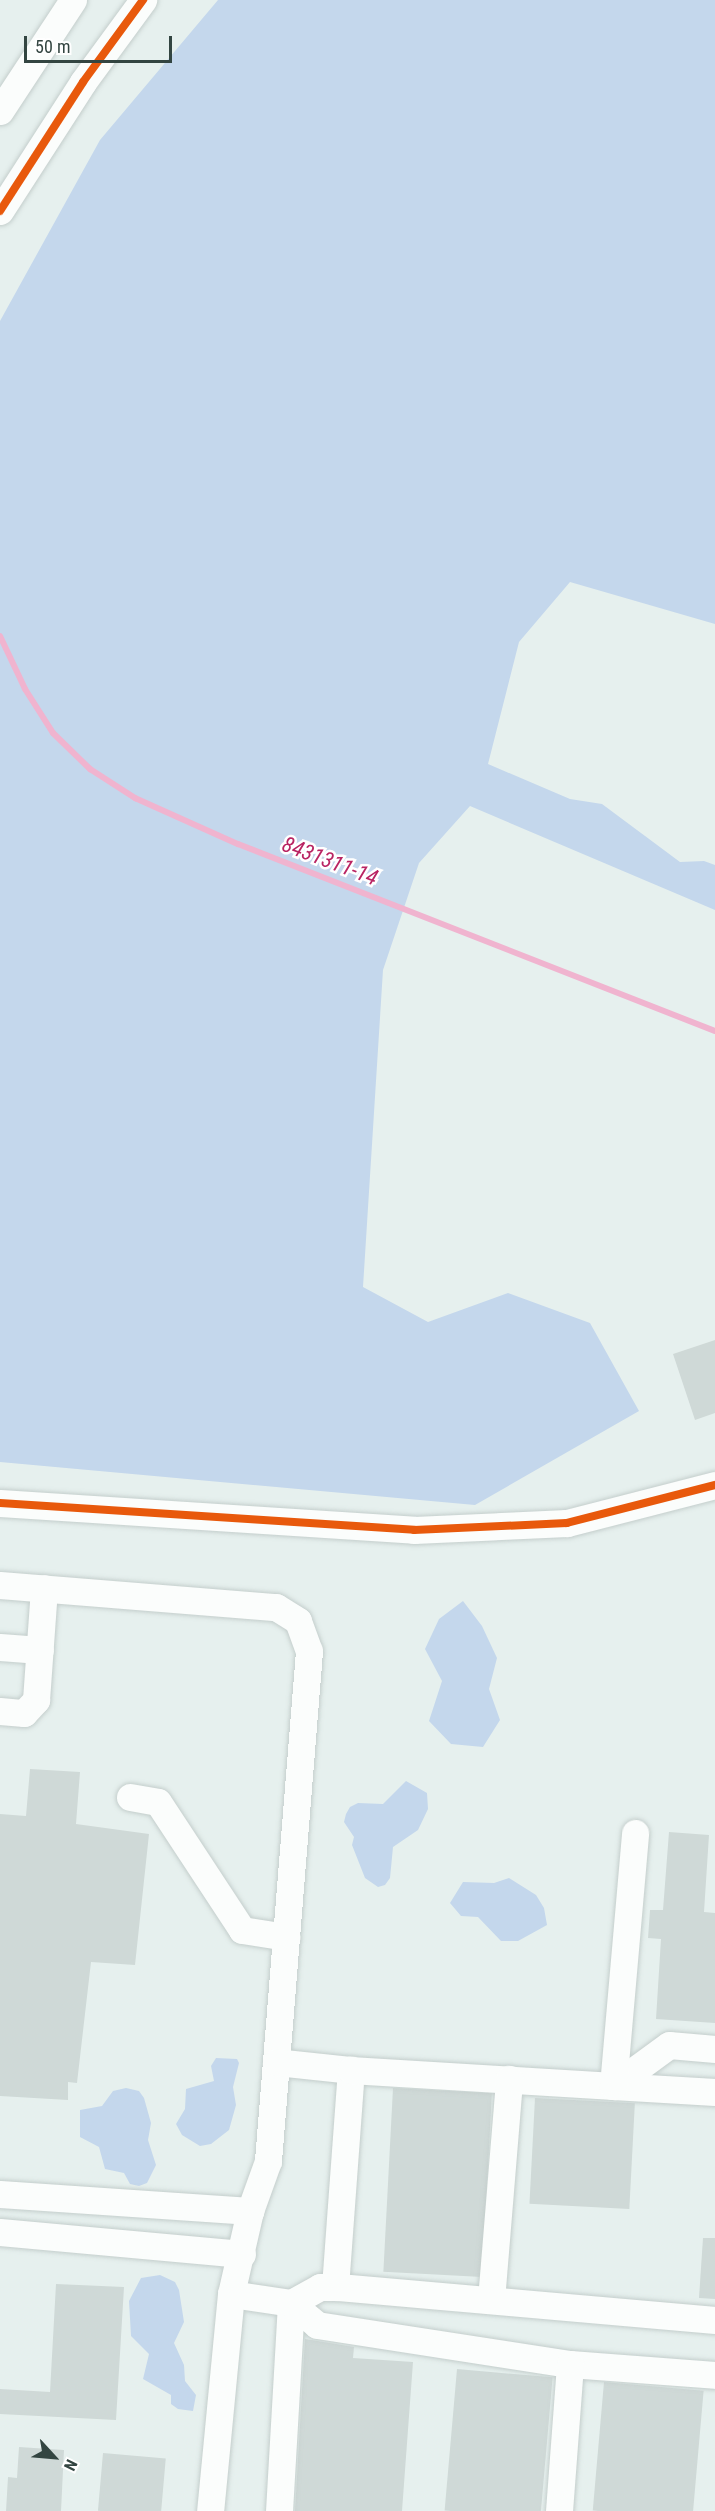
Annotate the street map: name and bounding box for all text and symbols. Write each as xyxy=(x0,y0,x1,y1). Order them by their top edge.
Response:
scale bar xyxy=(27,24,176,62)
text: 50 m xyxy=(35,36,70,57)
water label: 8431311-14 xyxy=(279,831,381,891)
north arrow xyxy=(24,2427,84,2487)
text: N xyxy=(60,2457,81,2474)

